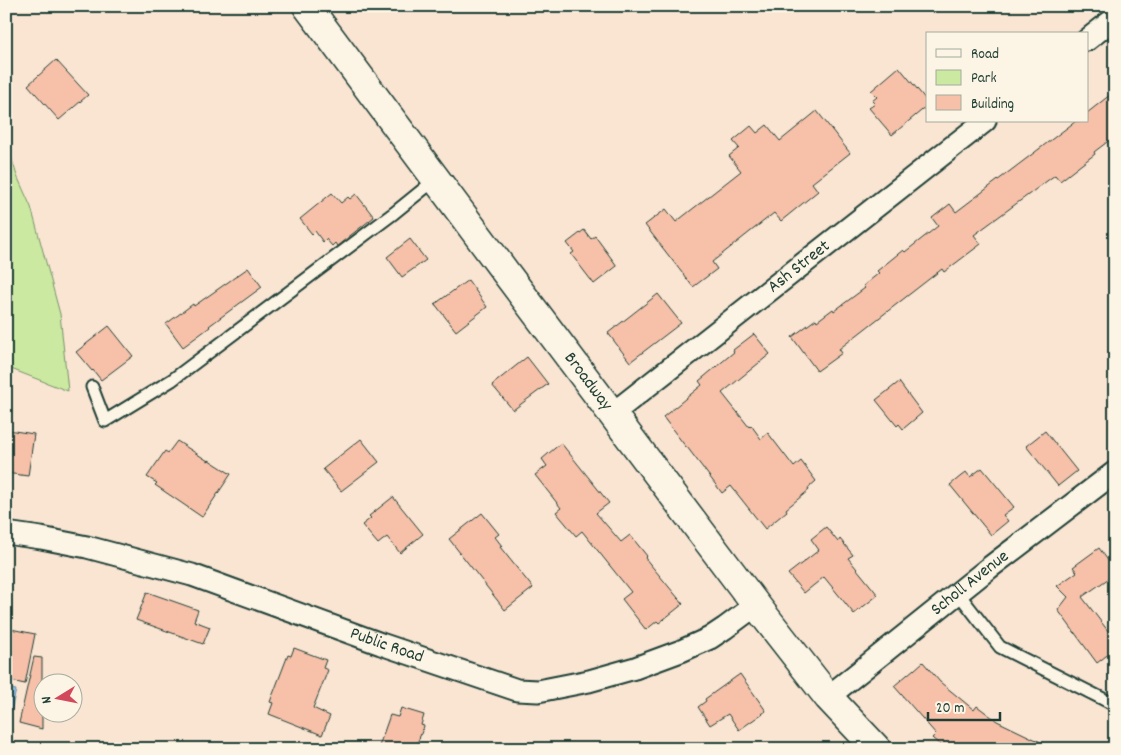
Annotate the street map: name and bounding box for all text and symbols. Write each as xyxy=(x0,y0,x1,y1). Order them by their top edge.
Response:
legend xyxy=(926,32,1088,122)
text: Road xyxy=(971,44,999,66)
text: Park xyxy=(971,68,997,90)
text: Building xyxy=(971,94,1014,116)
street label: Ash Street xyxy=(763,234,836,300)
street label: Broadway xyxy=(558,347,619,417)
street label: Scholl Avenue xyxy=(926,544,1014,622)
street label: Public Road xyxy=(346,621,427,670)
north arrow xyxy=(32,672,82,722)
scale bar xyxy=(928,690,1001,722)
text: N xyxy=(37,695,58,705)
text: 20 m xyxy=(936,698,964,720)

